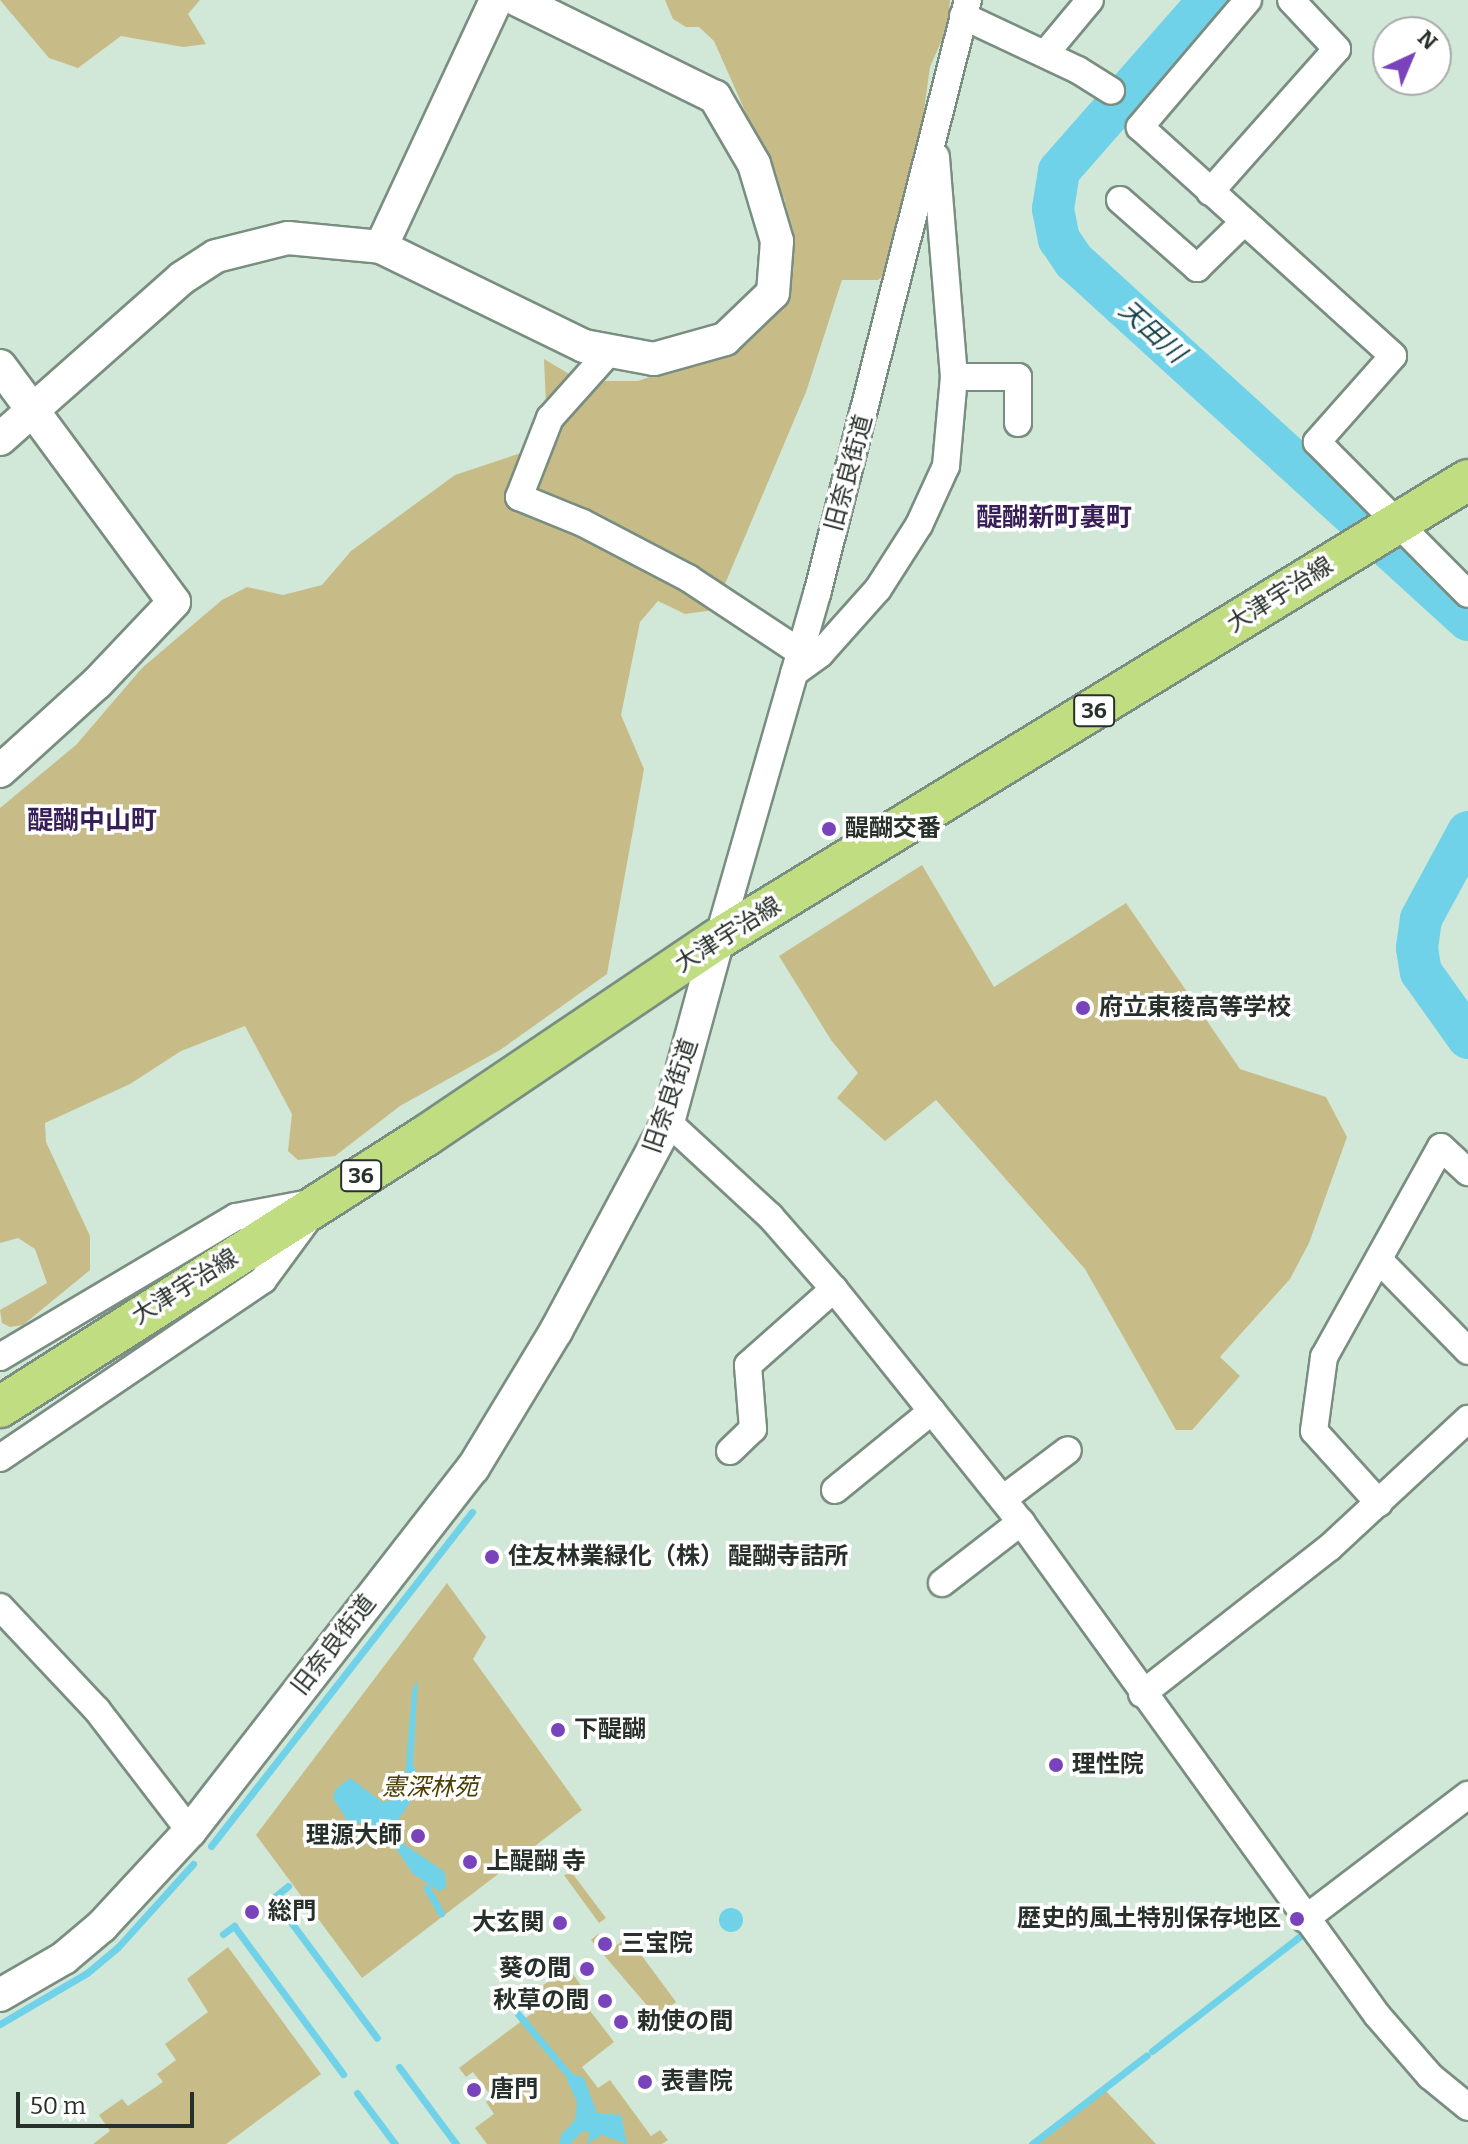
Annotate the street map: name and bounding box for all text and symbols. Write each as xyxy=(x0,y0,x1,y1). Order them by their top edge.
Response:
north arrow xyxy=(1372,16,1452,96)
text: N xyxy=(1412,24,1443,55)
water label: 天田川 xyxy=(1113,294,1191,370)
street label: 旧奈良街道 xyxy=(820,411,878,535)
district label: 醍醐新町裏町 xyxy=(976,502,1132,534)
street label: 大津宇治線 xyxy=(1221,551,1339,639)
road number: 36 xyxy=(1072,693,1116,729)
district label: 醍醐中山町 xyxy=(27,805,157,837)
place label: 醍醐交番 xyxy=(845,815,941,843)
marker: 醍醐交番 xyxy=(820,820,838,838)
street label: 大津宇治線 xyxy=(669,891,787,979)
place label: 府立東稜高等学校 xyxy=(1099,994,1291,1022)
marker: 府立東稜高等学校 xyxy=(1074,999,1092,1017)
street label: 旧奈良街道 xyxy=(638,1035,704,1157)
road number: 36 xyxy=(339,1158,383,1194)
street label: 大津宇治線 xyxy=(126,1243,244,1331)
place label: 住友林業緑化（株） 醍醐寺詰所 xyxy=(508,1543,848,1571)
marker: 住友林業緑化（株） 醍醐寺詰所 xyxy=(483,1548,501,1566)
street label: 旧奈良街道 xyxy=(286,1589,382,1701)
place label: 下醍醐 xyxy=(574,1716,646,1744)
marker: 下醍醐 xyxy=(549,1721,567,1739)
place label: 理性院 xyxy=(1072,1751,1144,1779)
marker: 理性院 xyxy=(1047,1756,1065,1774)
park label: 憲深林苑 xyxy=(382,1774,478,1802)
place label: 理源大師 xyxy=(306,1822,402,1850)
marker: 理源大師 xyxy=(409,1827,427,1845)
place label: 上醍醐 寺 xyxy=(486,1848,586,1876)
marker: 上醍醐 寺 xyxy=(461,1853,479,1871)
place label: 総門 xyxy=(268,1898,316,1926)
marker: 総門 xyxy=(243,1903,261,1921)
place label: 歴史的風土特別保存地区 xyxy=(1017,1905,1281,1933)
place label: 大玄関 xyxy=(472,1909,544,1937)
marker: 歴史的風土特別保存地区 xyxy=(1288,1910,1306,1928)
marker: 大玄関 xyxy=(551,1914,569,1932)
place label: 三宝院 xyxy=(621,1930,693,1958)
marker: 三宝院 xyxy=(596,1935,614,1953)
place label: 葵の間 xyxy=(499,1955,571,1983)
marker: 葵の間 xyxy=(578,1960,596,1978)
place label: 秋草の間 xyxy=(493,1987,589,2015)
marker: 秋草の間 xyxy=(596,1992,614,2010)
place label: 勅使の間 xyxy=(637,2008,733,2036)
marker: 勅使の間 xyxy=(612,2013,630,2031)
place label: 表書院 xyxy=(661,2068,733,2096)
marker: 表書院 xyxy=(636,2073,654,2091)
scale bar xyxy=(20,2076,198,2126)
place label: 唐門 xyxy=(490,2076,538,2104)
marker: 唐門 xyxy=(465,2081,483,2099)
text: 50 m xyxy=(30,2092,86,2120)

